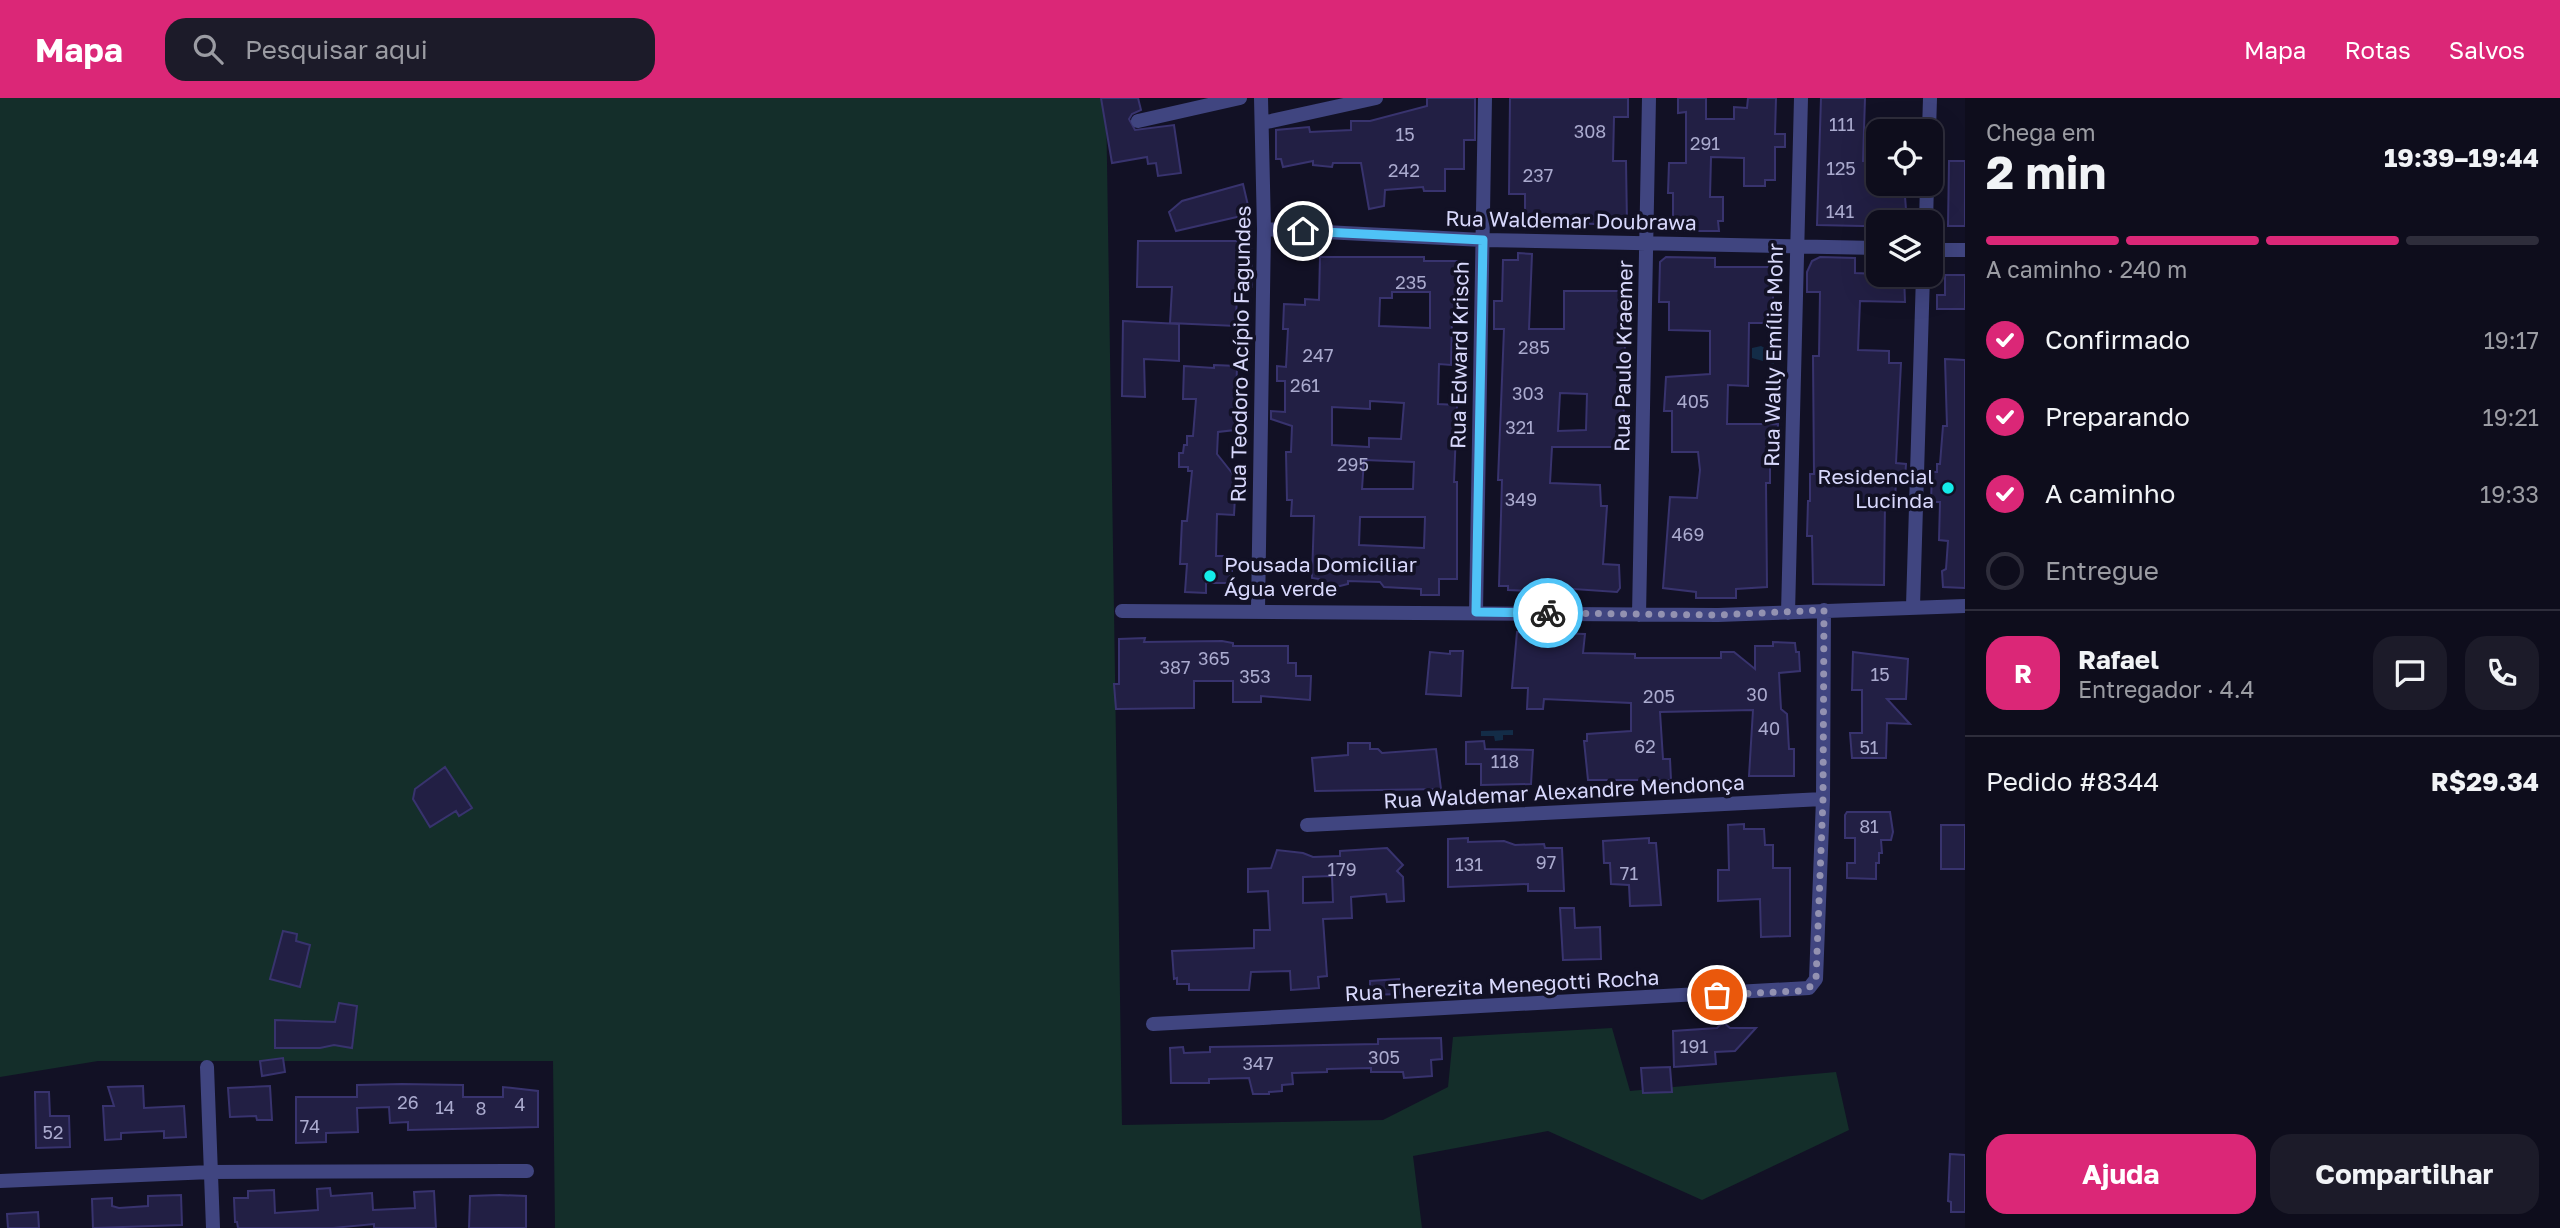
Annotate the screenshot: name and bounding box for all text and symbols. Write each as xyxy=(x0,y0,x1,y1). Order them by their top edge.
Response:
search box xyxy=(165,18,655,81)
text: Mapa xyxy=(35,30,123,69)
icon: search xyxy=(189,30,227,68)
text: Pesquisar aqui xyxy=(245,34,428,65)
text: Mapa xyxy=(2244,35,2306,64)
text: Rotas xyxy=(2344,35,2411,64)
text: Salvos xyxy=(2449,35,2525,64)
house number: 111 xyxy=(1829,113,1855,135)
text: Chega em xyxy=(1986,118,2096,146)
map controls xyxy=(1866,119,1943,287)
button: locate xyxy=(1866,119,1943,196)
house number: 308 xyxy=(1574,120,1606,142)
house number: 15 xyxy=(1395,123,1415,145)
house number: 291 xyxy=(1690,132,1720,154)
text: 19:39–19:44 xyxy=(2384,142,2539,173)
text: 2 min xyxy=(1986,144,2106,199)
house number: 125 xyxy=(1826,157,1856,179)
house number: 242 xyxy=(1388,159,1420,181)
house number: 237 xyxy=(1523,164,1553,186)
house number: 141 xyxy=(1826,200,1854,222)
pin xyxy=(1273,201,1333,261)
street label: Rua Teodoro Acípio Fagundes xyxy=(1224,205,1256,503)
street label: Rua Waldemar Doubrawa xyxy=(1445,205,1697,235)
button: layers xyxy=(1866,210,1943,287)
icon: home xyxy=(1284,212,1322,250)
street label: Rua Wally Emília Mohr xyxy=(1758,243,1788,467)
text: A caminho · 240 m xyxy=(1986,255,2187,283)
street label: Rua Paulo Kraemer xyxy=(1608,260,1638,452)
street label: Rua Edward Krisch xyxy=(1444,261,1474,449)
house number: 235 xyxy=(1395,271,1427,293)
icon: check xyxy=(1986,321,2024,359)
text: Confirmado xyxy=(2045,324,2190,355)
text: 19:17 xyxy=(2484,326,2539,354)
house number: 285 xyxy=(1518,336,1550,358)
house number: 247 xyxy=(1303,344,1333,366)
house number: 261 xyxy=(1290,374,1320,396)
house number: 303 xyxy=(1512,382,1544,404)
house number: 405 xyxy=(1677,390,1709,412)
icon: check xyxy=(1986,398,2024,436)
text: Preparando xyxy=(2045,401,2190,432)
text: 19:21 xyxy=(2483,403,2539,431)
house number: 321 xyxy=(1505,416,1535,438)
house number: 295 xyxy=(1337,453,1369,475)
place label: Residencial Lucinda xyxy=(1817,463,1934,513)
icon: check xyxy=(1986,475,2024,513)
text: A caminho xyxy=(2045,478,2175,509)
marker: Residencial Lucinda xyxy=(1940,480,1956,496)
text: 19:33 xyxy=(2480,480,2539,508)
house number: 349 xyxy=(1505,488,1537,510)
house number: 469 xyxy=(1672,523,1704,545)
place label: Pousada Domiciliar Água verde xyxy=(1224,551,1417,601)
text: Entregue xyxy=(2045,555,2159,586)
marker: Pousada Domiciliar Água verde xyxy=(1202,568,1218,584)
courier xyxy=(1513,578,1583,648)
icon: bike xyxy=(1529,594,1567,632)
button: chat xyxy=(2373,636,2447,710)
button: phone xyxy=(2465,636,2539,710)
text: Rafael xyxy=(2078,644,2159,675)
house number: 365 xyxy=(1198,647,1230,669)
house number: 387 xyxy=(1159,656,1191,678)
text: R xyxy=(2014,658,2032,689)
house number: 15 xyxy=(1870,663,1890,685)
house number: 353 xyxy=(1239,665,1271,687)
text: Entregador · 4.4 xyxy=(2078,675,2255,703)
house number: 30 xyxy=(1746,683,1768,705)
house number: 205 xyxy=(1643,685,1675,707)
house number: 40 xyxy=(1758,717,1780,739)
house number: 62 xyxy=(1634,735,1656,757)
house number: 51 xyxy=(1859,736,1879,758)
house number: 118 xyxy=(1491,750,1519,772)
text: Pedido #8344 xyxy=(1986,766,2159,797)
text: R$29.34 xyxy=(2431,766,2539,797)
street label: Rua Waldemar Alexandre Mendonça xyxy=(1383,769,1745,813)
house number: 81 xyxy=(1859,815,1879,837)
house number: 97 xyxy=(1536,851,1556,873)
house number: 131 xyxy=(1455,853,1483,875)
house number: 179 xyxy=(1327,858,1357,880)
house number: 71 xyxy=(1620,862,1638,884)
street label: Rua Therezita Menegotti Rocha xyxy=(1344,964,1660,1006)
pin xyxy=(1687,965,1747,1025)
icon: bag xyxy=(1698,976,1736,1014)
house number: 191 xyxy=(1680,1035,1708,1057)
house number: 305 xyxy=(1368,1046,1400,1068)
house number: 347 xyxy=(1242,1052,1274,1074)
house number: 26 xyxy=(397,1091,419,1113)
house number: 4 xyxy=(515,1093,526,1115)
house number: 14 xyxy=(435,1096,455,1118)
house number: 8 xyxy=(476,1097,486,1119)
house number: 74 xyxy=(300,1115,320,1137)
house number: 52 xyxy=(43,1121,63,1143)
button: Ajuda xyxy=(1986,1134,2256,1214)
button: Compartilhar xyxy=(2270,1134,2539,1214)

